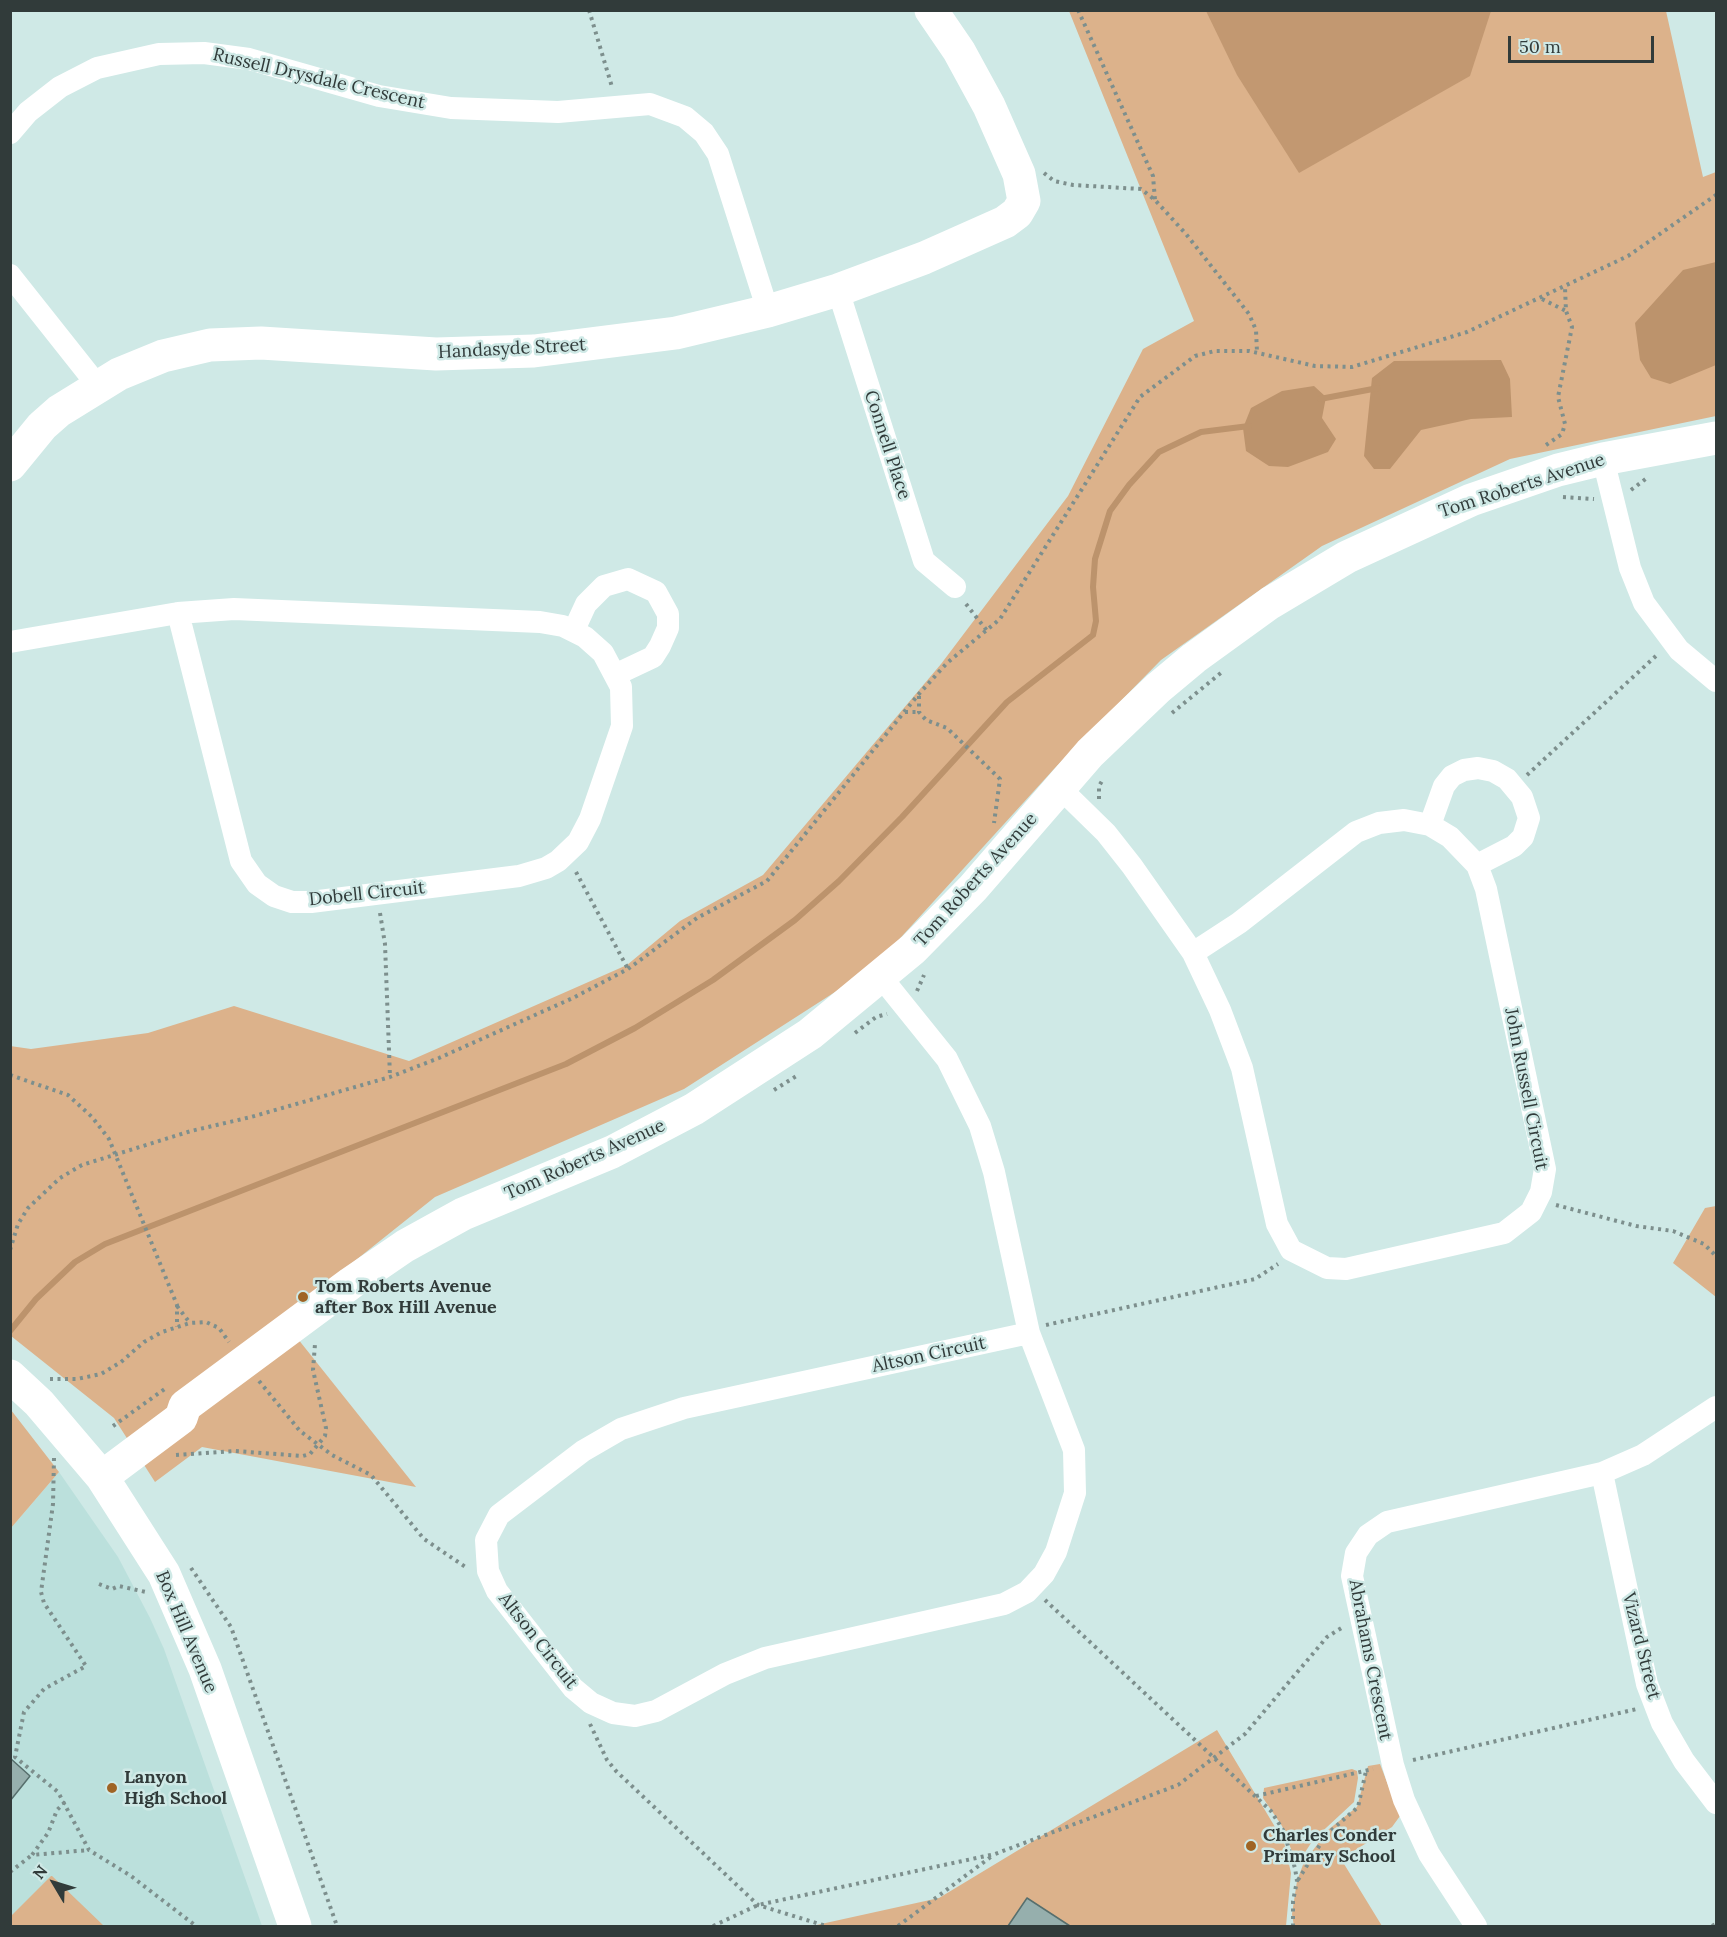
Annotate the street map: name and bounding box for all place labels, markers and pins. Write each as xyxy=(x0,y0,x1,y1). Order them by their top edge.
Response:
place label: Tom Roberts Avenue after Box Hill Avenue xyxy=(315,1276,497,1318)
marker: Tom Roberts Avenue after Box Hill Avenue xyxy=(296,1290,310,1304)
place label: Lanyon High School xyxy=(124,1767,227,1810)
marker: Lanyon High School xyxy=(105,1781,119,1795)
place label: Charles Conder Primary School xyxy=(1263,1825,1396,1868)
marker: Charles Conder Primary School xyxy=(1244,1839,1258,1853)

